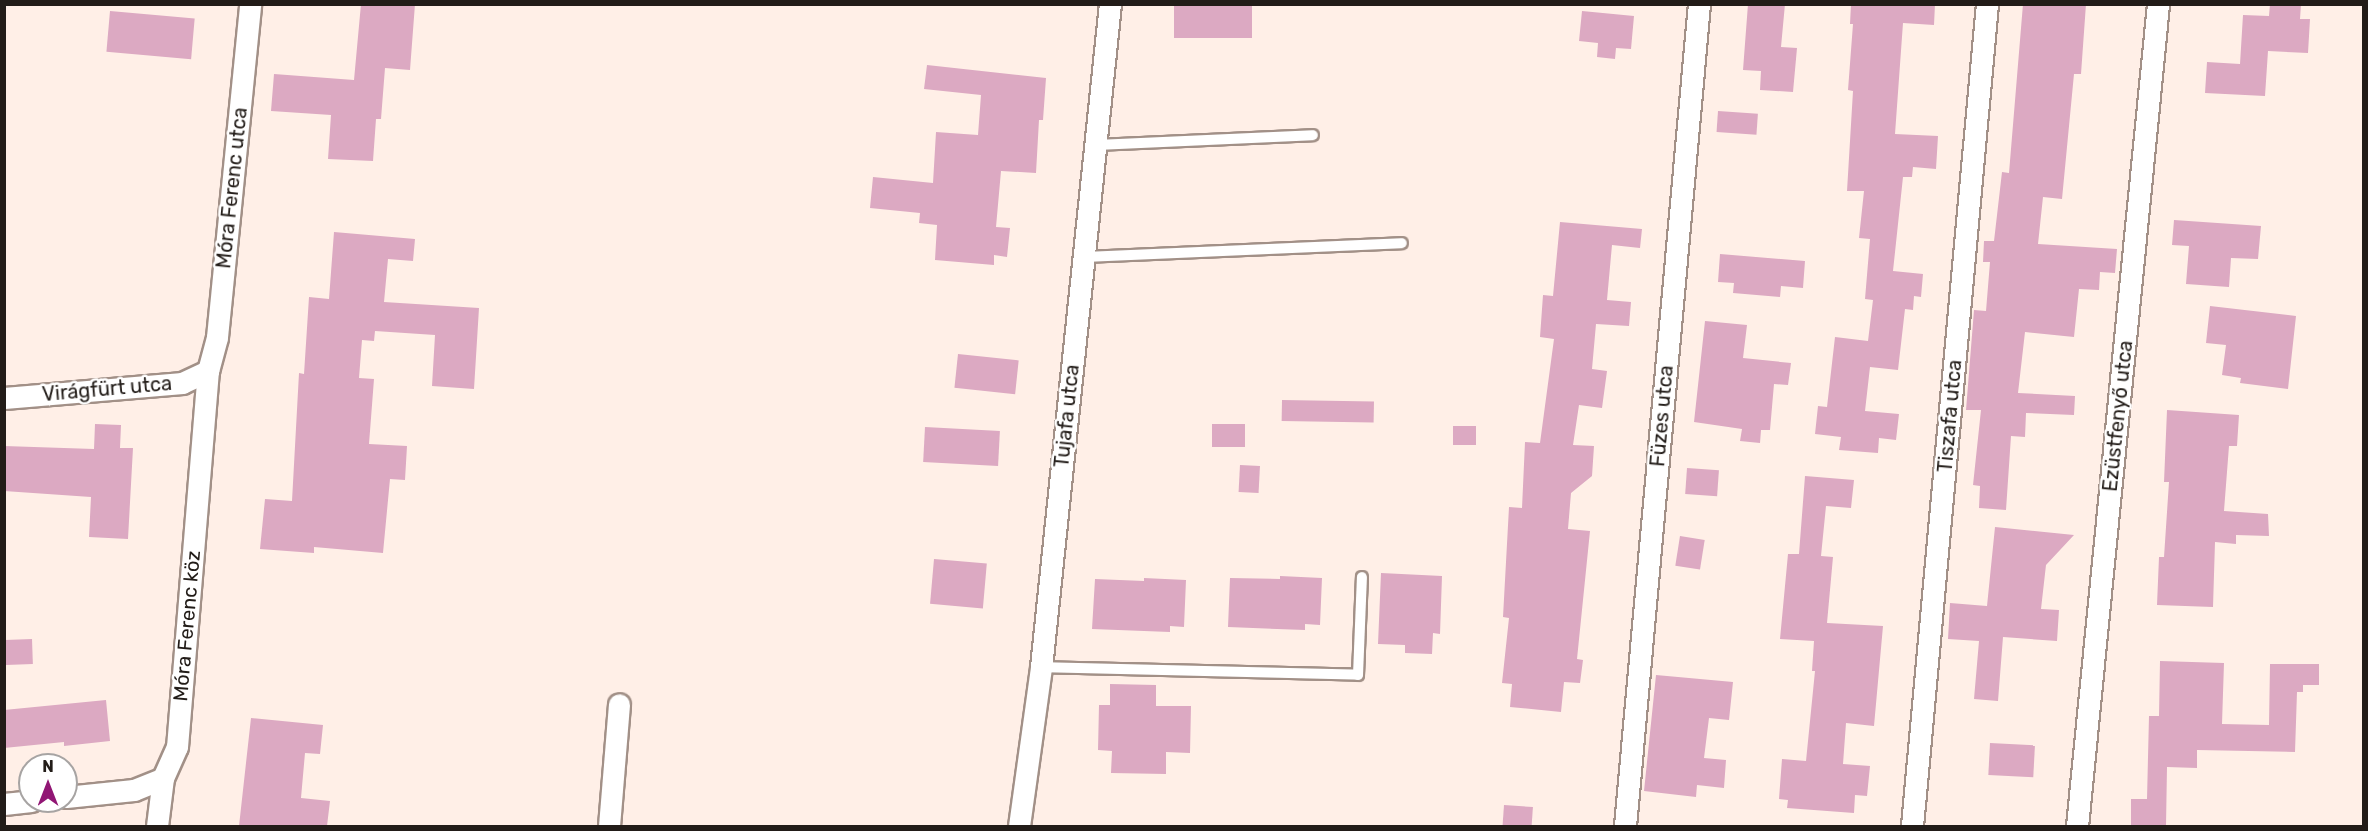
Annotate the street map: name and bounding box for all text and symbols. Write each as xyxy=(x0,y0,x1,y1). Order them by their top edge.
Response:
street label: Móra Ferenc utca xyxy=(212,106,252,270)
street label: Ezüstfenyő utca xyxy=(2098,339,2138,493)
street label: Tiszafa utca xyxy=(1933,359,1967,473)
street label: Tujafa utca xyxy=(1050,363,1084,469)
street label: Füzes utca xyxy=(1646,364,1678,468)
street label: Virágfürt utca xyxy=(41,371,173,407)
street label: Móra Ferenc köz xyxy=(168,550,206,702)
north arrow xyxy=(18,753,78,813)
text: N xyxy=(42,757,54,776)

